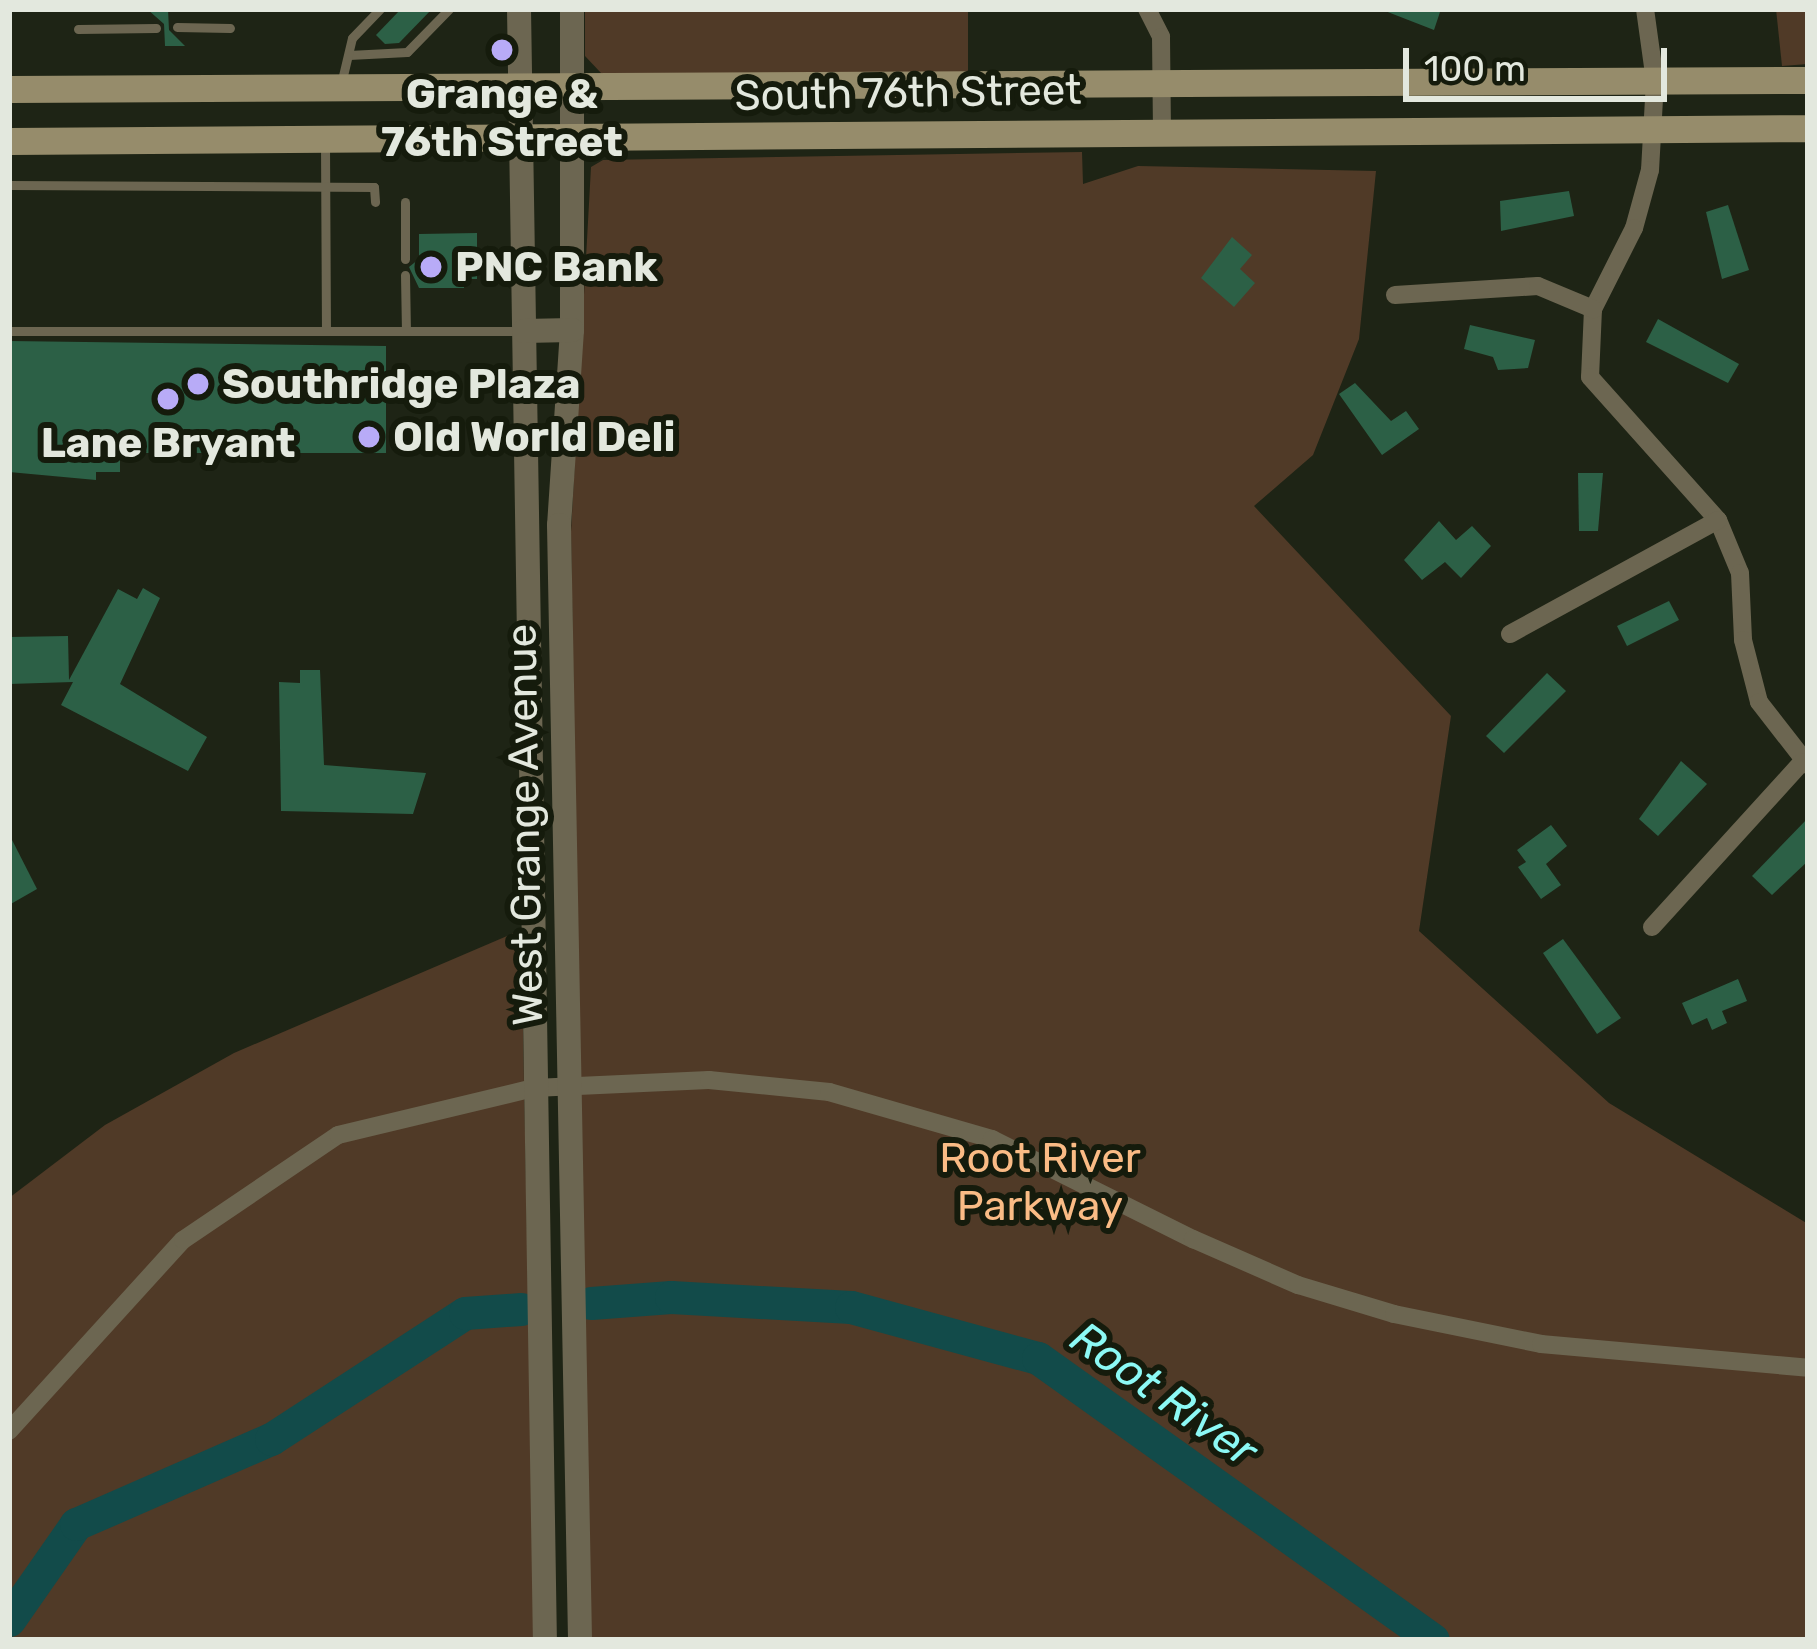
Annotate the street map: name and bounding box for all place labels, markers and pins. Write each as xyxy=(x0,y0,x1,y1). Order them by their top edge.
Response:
marker: Grange & 76th Street xyxy=(489,37,515,63)
place label: Grange & 76th Street xyxy=(381,69,623,168)
place label: PNC Bank xyxy=(455,242,658,292)
marker: PNC Bank xyxy=(418,254,444,280)
place label: Southridge Plaza xyxy=(222,359,581,409)
marker: Southridge Plaza xyxy=(185,371,211,397)
marker: Lane Bryant xyxy=(155,386,181,412)
place label: Old World Deli xyxy=(393,412,676,462)
place label: Lane Bryant xyxy=(41,418,295,468)
marker: Old World Deli xyxy=(356,424,382,450)

